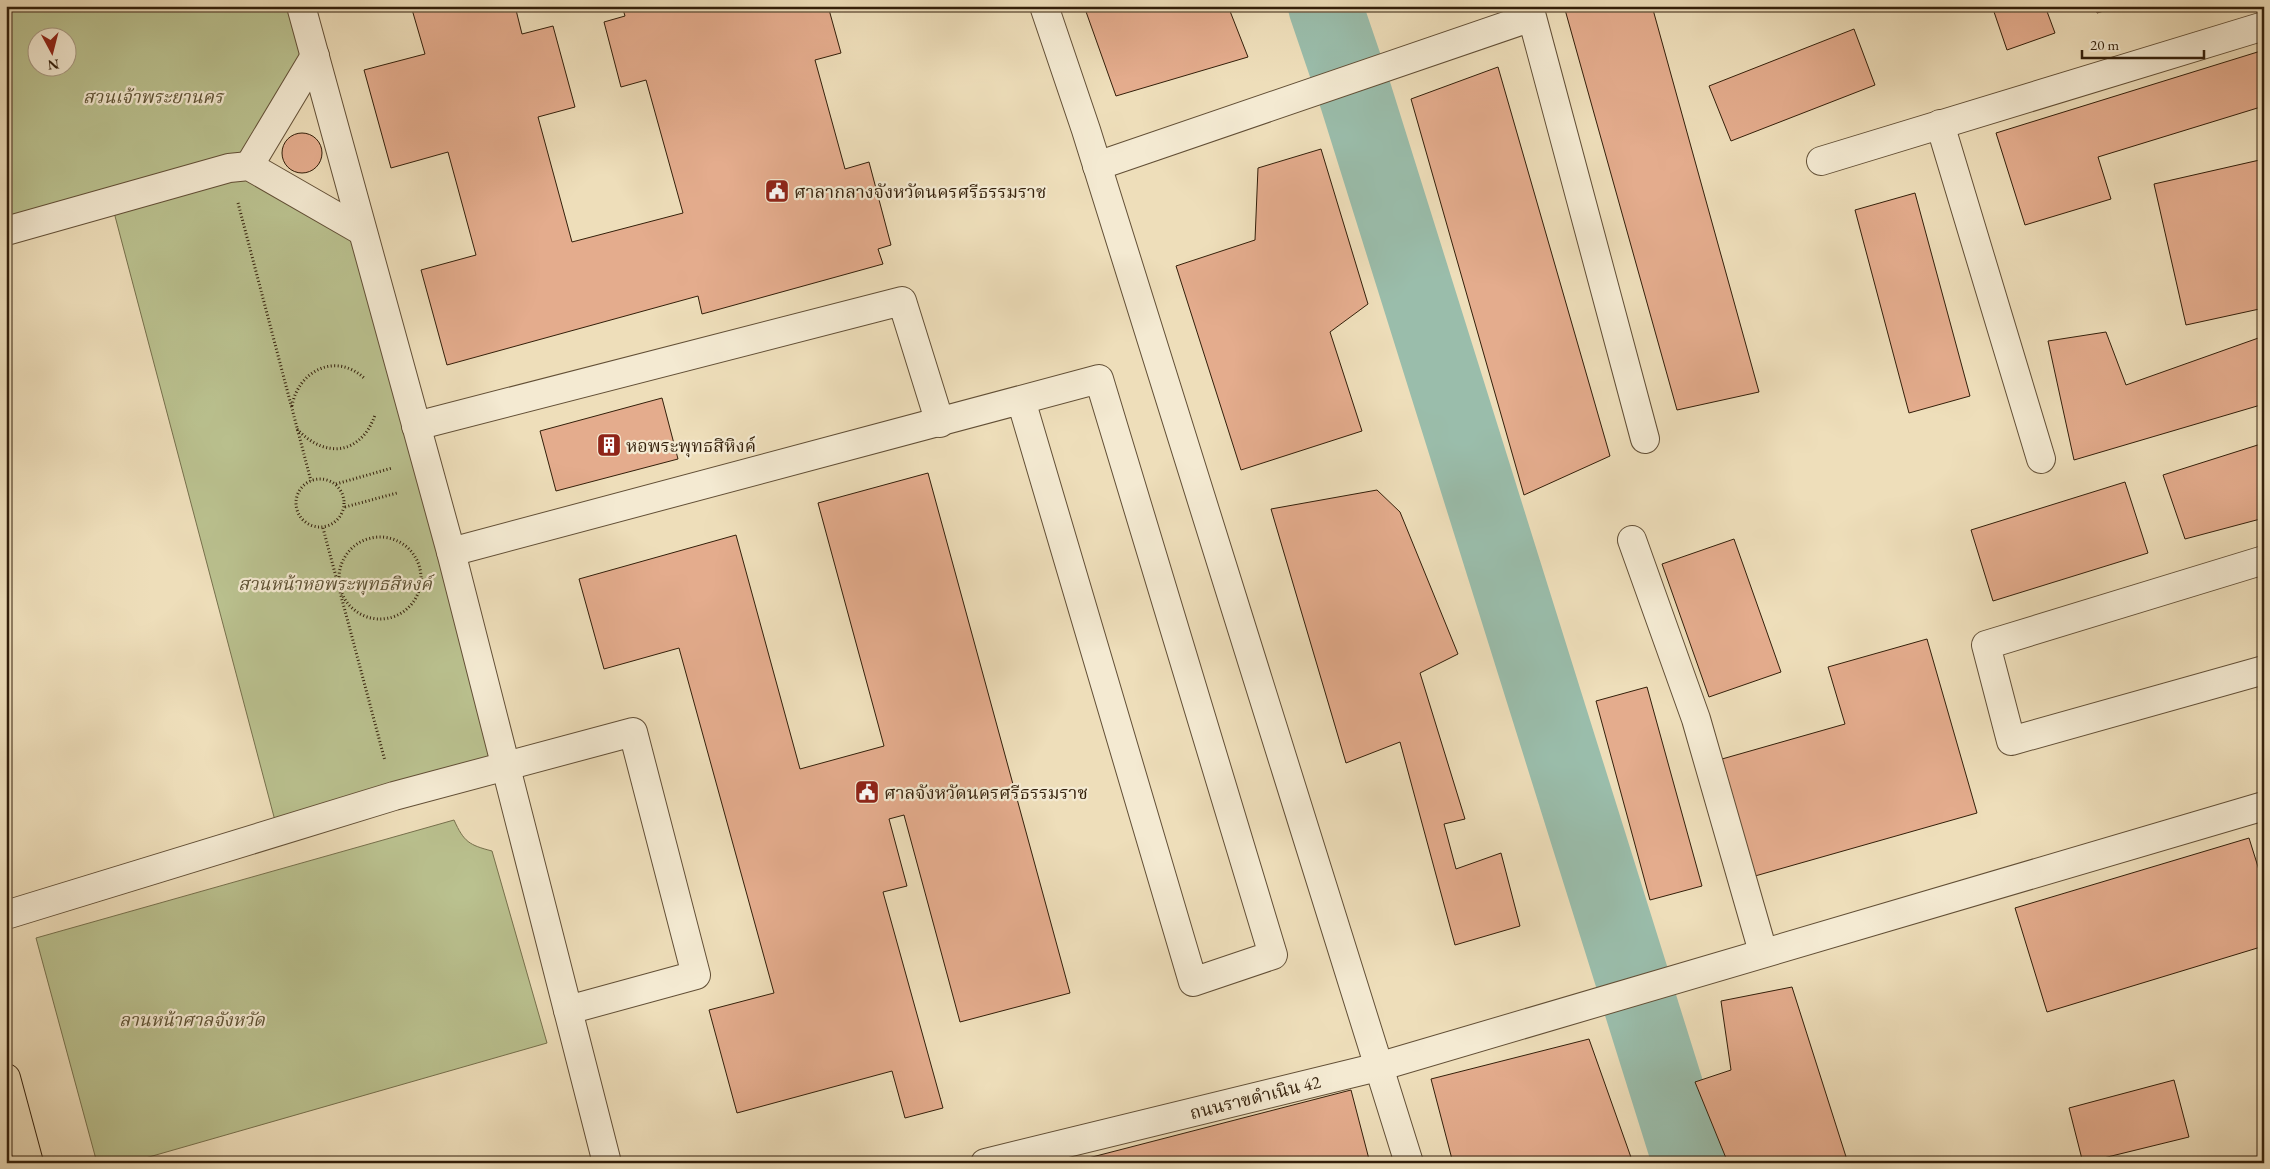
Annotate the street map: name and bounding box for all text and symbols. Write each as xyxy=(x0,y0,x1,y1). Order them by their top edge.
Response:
north arrow xyxy=(28,28,78,78)
scale bar xyxy=(2082,28,2205,60)
text: 20 m xyxy=(2090,35,2119,54)
text: N xyxy=(46,55,60,75)
park label: สวนเจ้าพระยานคร xyxy=(83,85,225,108)
public building icon: ศาลากลางจังหวัดนครศรีธรรมราช xyxy=(764,178,790,204)
place label: ศาลากลางจังหวัดนครศรีธรรมราช xyxy=(794,180,1046,203)
building icon: หอพระพุทธสิหิงค์ xyxy=(596,432,622,458)
place label: หอพระพุทธสิหิงค์ xyxy=(626,434,756,458)
park label: สวนหน้าหอพระพุทธสิหงค์ xyxy=(238,572,436,596)
public building icon: ศาลจังหวัดนครศรีธรรมราช xyxy=(854,779,880,805)
place label: ศาลจังหวัดนครศรีธรรมราช xyxy=(884,781,1088,804)
park label: ลานหน้าศาลจังหวัด xyxy=(119,1008,265,1031)
street label: ถนนราขดำเนิน 42 xyxy=(1187,1070,1323,1124)

